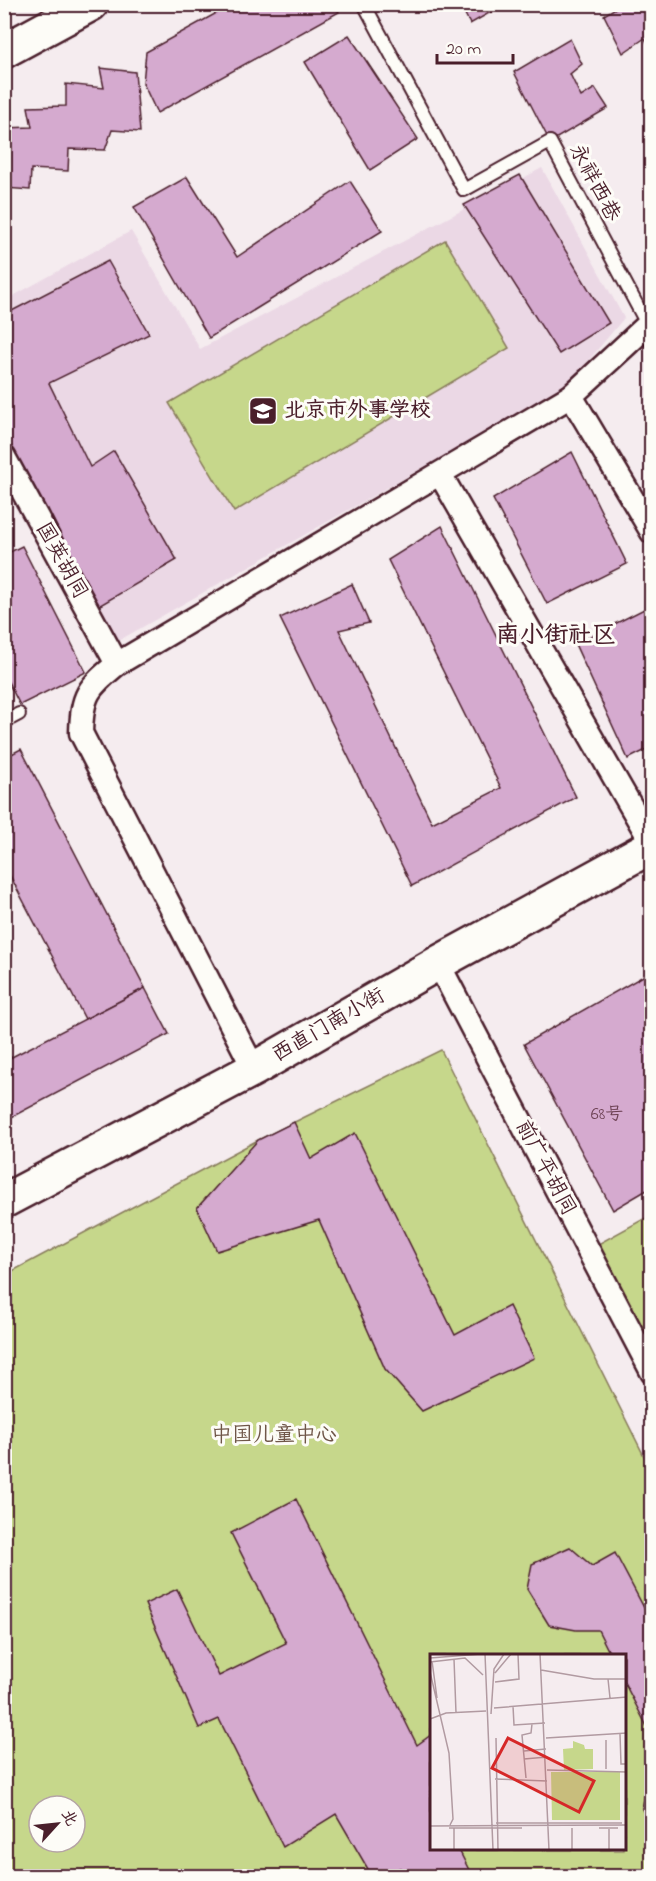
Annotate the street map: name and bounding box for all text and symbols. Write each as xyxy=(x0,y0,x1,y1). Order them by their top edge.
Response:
scale bar xyxy=(437,27,514,65)
text: 20 m xyxy=(446,37,481,63)
street label: 永祥西巷 xyxy=(561,139,627,227)
school or university icon: 北京市外事学校 xyxy=(247,395,279,427)
place label: 北京市外事学校 xyxy=(284,396,431,426)
street label: 国英胡同 xyxy=(28,517,94,605)
district label: 南小街社区 xyxy=(496,619,616,654)
street label: 西直门南小街 xyxy=(267,982,391,1070)
house number: 68号 xyxy=(591,1102,623,1128)
street label: 前广平胡同 xyxy=(507,1115,583,1221)
park label: 中国儿童中心 xyxy=(211,1421,337,1451)
inset map xyxy=(430,1654,626,1851)
north arrow xyxy=(27,1794,87,1854)
text: 北 xyxy=(54,1806,83,1831)

